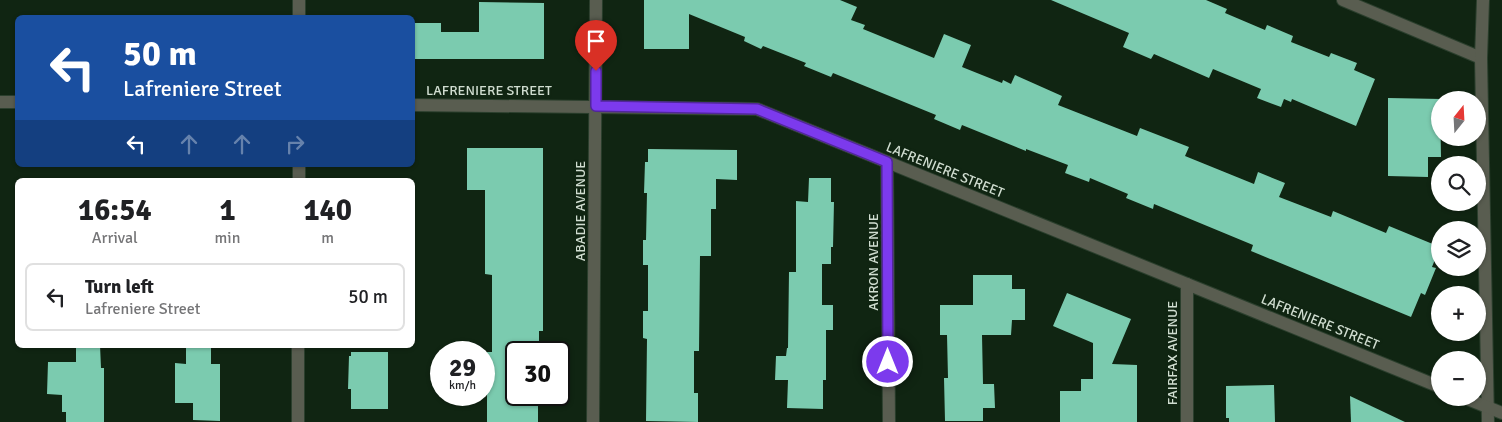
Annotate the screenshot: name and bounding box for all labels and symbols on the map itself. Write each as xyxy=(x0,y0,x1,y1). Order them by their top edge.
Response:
pin xyxy=(575,20,617,71)
street label: LAFRENIERE STREET xyxy=(426,82,552,99)
north arrow xyxy=(1431,91,1486,146)
street label: LAFRENIERE STREET xyxy=(884,139,1007,201)
street label: ABADIE AVENUE xyxy=(572,161,589,261)
street label: AKRON AVENUE xyxy=(865,213,882,311)
street label: LAFRENIERE STREET xyxy=(1259,291,1382,353)
street label: FAIRFAX AVENUE xyxy=(1164,301,1181,405)
position arrow xyxy=(861,335,913,387)
speed limit sign: 30 xyxy=(505,341,570,406)

